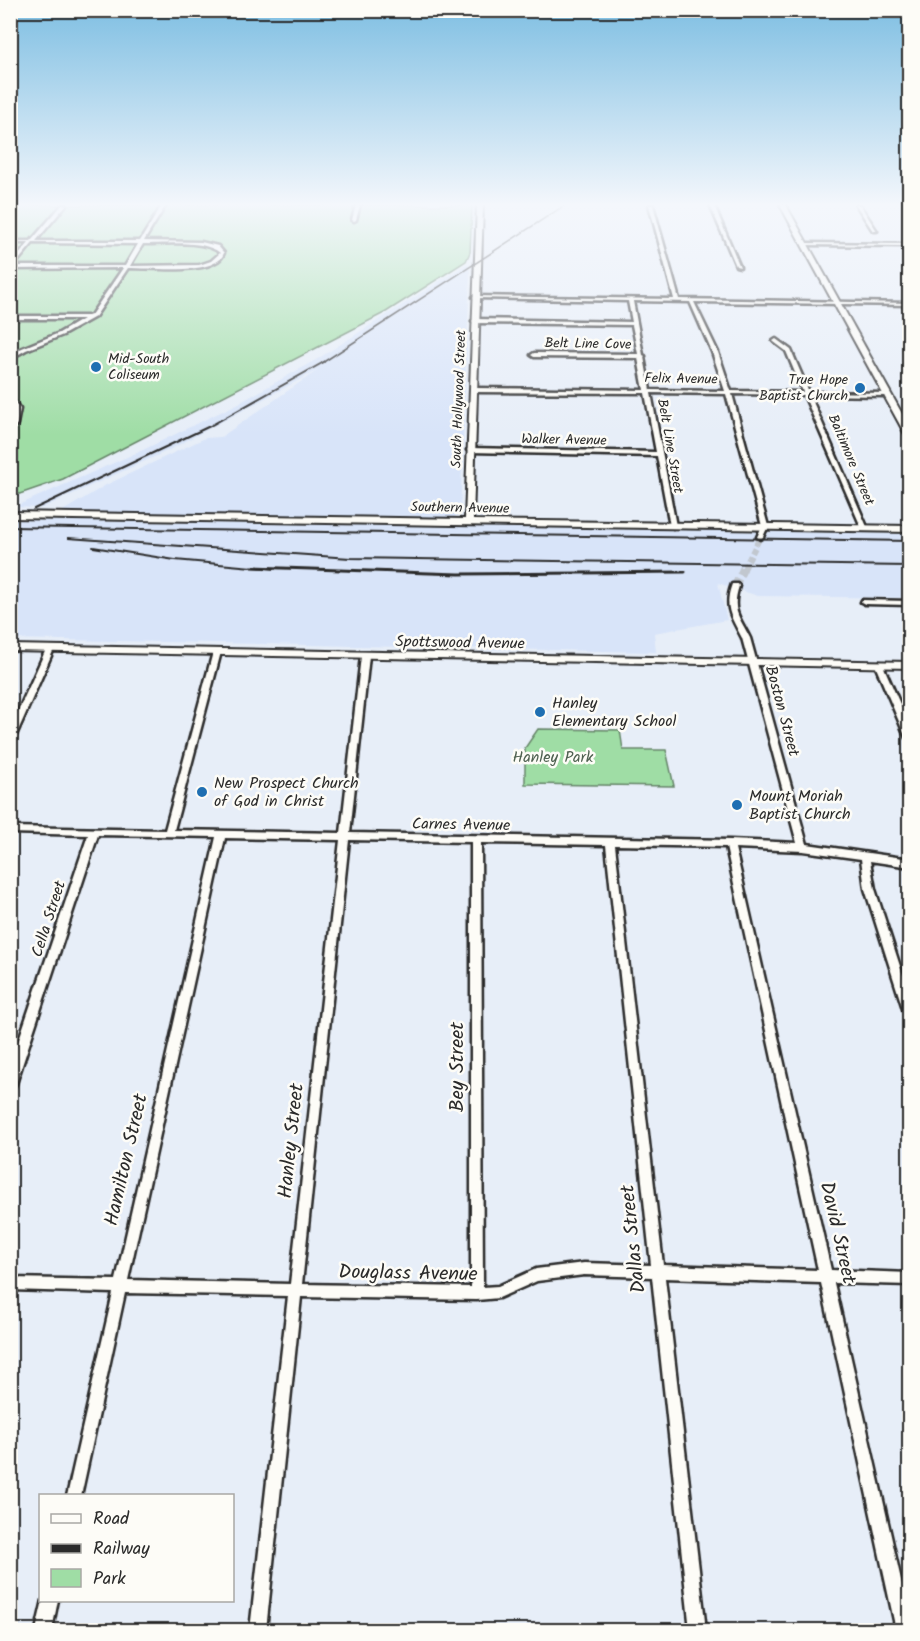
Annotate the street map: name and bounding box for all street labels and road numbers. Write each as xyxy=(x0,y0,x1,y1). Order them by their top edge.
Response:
street label: South Hollywood Street xyxy=(446,329,472,469)
street label: Belt Line Cove xyxy=(544,332,632,356)
street label: Felix Avenue xyxy=(644,367,718,391)
street label: Belt Line Street xyxy=(651,397,689,496)
street label: Baltimore Street xyxy=(822,411,880,510)
street label: Walker Avenue xyxy=(521,428,608,452)
street label: Southern Avenue xyxy=(410,496,510,520)
street label: Spottswood Avenue xyxy=(395,629,525,657)
street label: Boston Street xyxy=(758,663,806,760)
street label: Carnes Avenue xyxy=(412,812,510,838)
street label: Cella Street xyxy=(25,877,73,960)
street label: Bey Street xyxy=(442,1022,474,1112)
street label: Hanley Street xyxy=(270,1082,314,1200)
street label: Hamilton Street xyxy=(96,1091,158,1229)
street label: David Street xyxy=(810,1179,864,1288)
street label: Dallas Street xyxy=(612,1183,656,1295)
street label: Douglass Avenue xyxy=(338,1257,478,1291)

